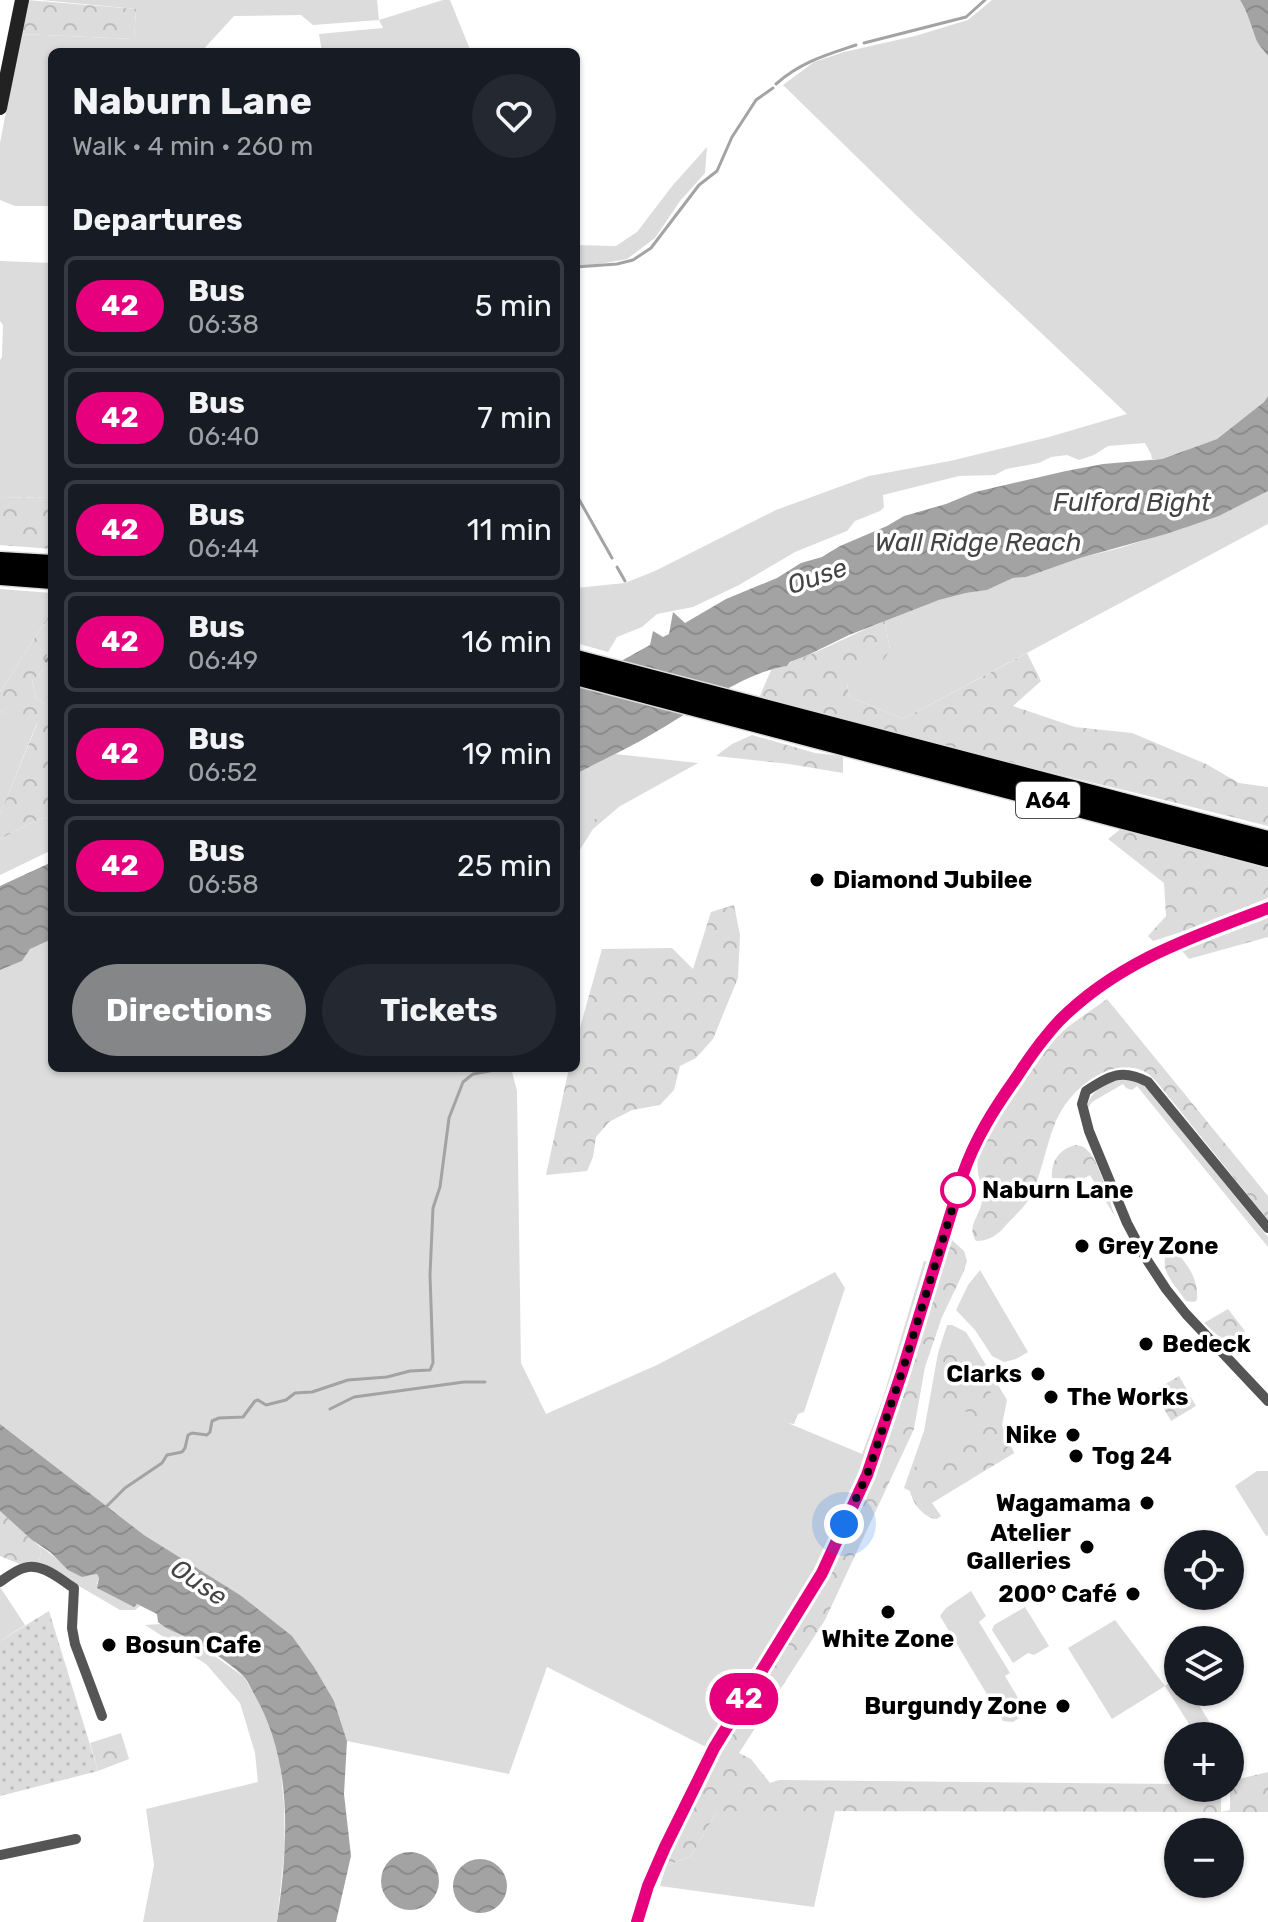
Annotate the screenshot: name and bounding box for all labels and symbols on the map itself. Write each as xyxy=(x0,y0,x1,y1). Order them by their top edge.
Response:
water label: Fulford Bight xyxy=(1053,487,1212,518)
water label: Wall Ridge Reach xyxy=(874,527,1082,558)
water label: Ouse xyxy=(783,552,852,601)
road number: A64 xyxy=(1016,782,1080,818)
place label: Diamond Jubilee xyxy=(833,866,1032,894)
marker: Diamond Jubilee xyxy=(808,871,826,889)
marker: Naburn Lane xyxy=(941,1173,975,1207)
place label: Naburn Lane xyxy=(982,1176,1134,1204)
place label: Grey Zone xyxy=(1098,1232,1218,1260)
marker: Grey Zone xyxy=(1073,1237,1091,1255)
place label: Bedeck xyxy=(1162,1330,1251,1358)
marker: Bedeck xyxy=(1137,1335,1155,1353)
place label: Clarks xyxy=(946,1360,1022,1388)
marker: Clarks xyxy=(1029,1365,1047,1383)
place label: The Works xyxy=(1067,1383,1189,1411)
marker: The Works xyxy=(1042,1388,1060,1406)
place label: Nike xyxy=(1005,1421,1057,1449)
marker: Nike xyxy=(1064,1426,1082,1444)
place label: Tog 24 xyxy=(1092,1442,1172,1470)
marker: Tog 24 xyxy=(1067,1447,1085,1465)
place label: Wagamama xyxy=(996,1489,1131,1517)
marker: Wagamama xyxy=(1138,1494,1156,1512)
your location xyxy=(824,1504,864,1544)
place label: Atelier Galleries xyxy=(966,1519,1071,1575)
marker: Atelier Galleries xyxy=(1078,1538,1096,1556)
water label: Ouse xyxy=(165,1553,233,1613)
place label: 200° Café xyxy=(998,1580,1117,1608)
marker: 200° Café xyxy=(1124,1585,1142,1603)
marker: White Zone xyxy=(879,1603,897,1621)
place label: White Zone xyxy=(822,1625,954,1653)
place label: Bosun Cafe xyxy=(125,1631,261,1659)
marker: Bosun Cafe xyxy=(100,1636,118,1654)
line badge: 42 xyxy=(708,1673,780,1725)
place label: Burgundy Zone xyxy=(864,1692,1047,1720)
marker: Burgundy Zone xyxy=(1054,1697,1072,1715)

